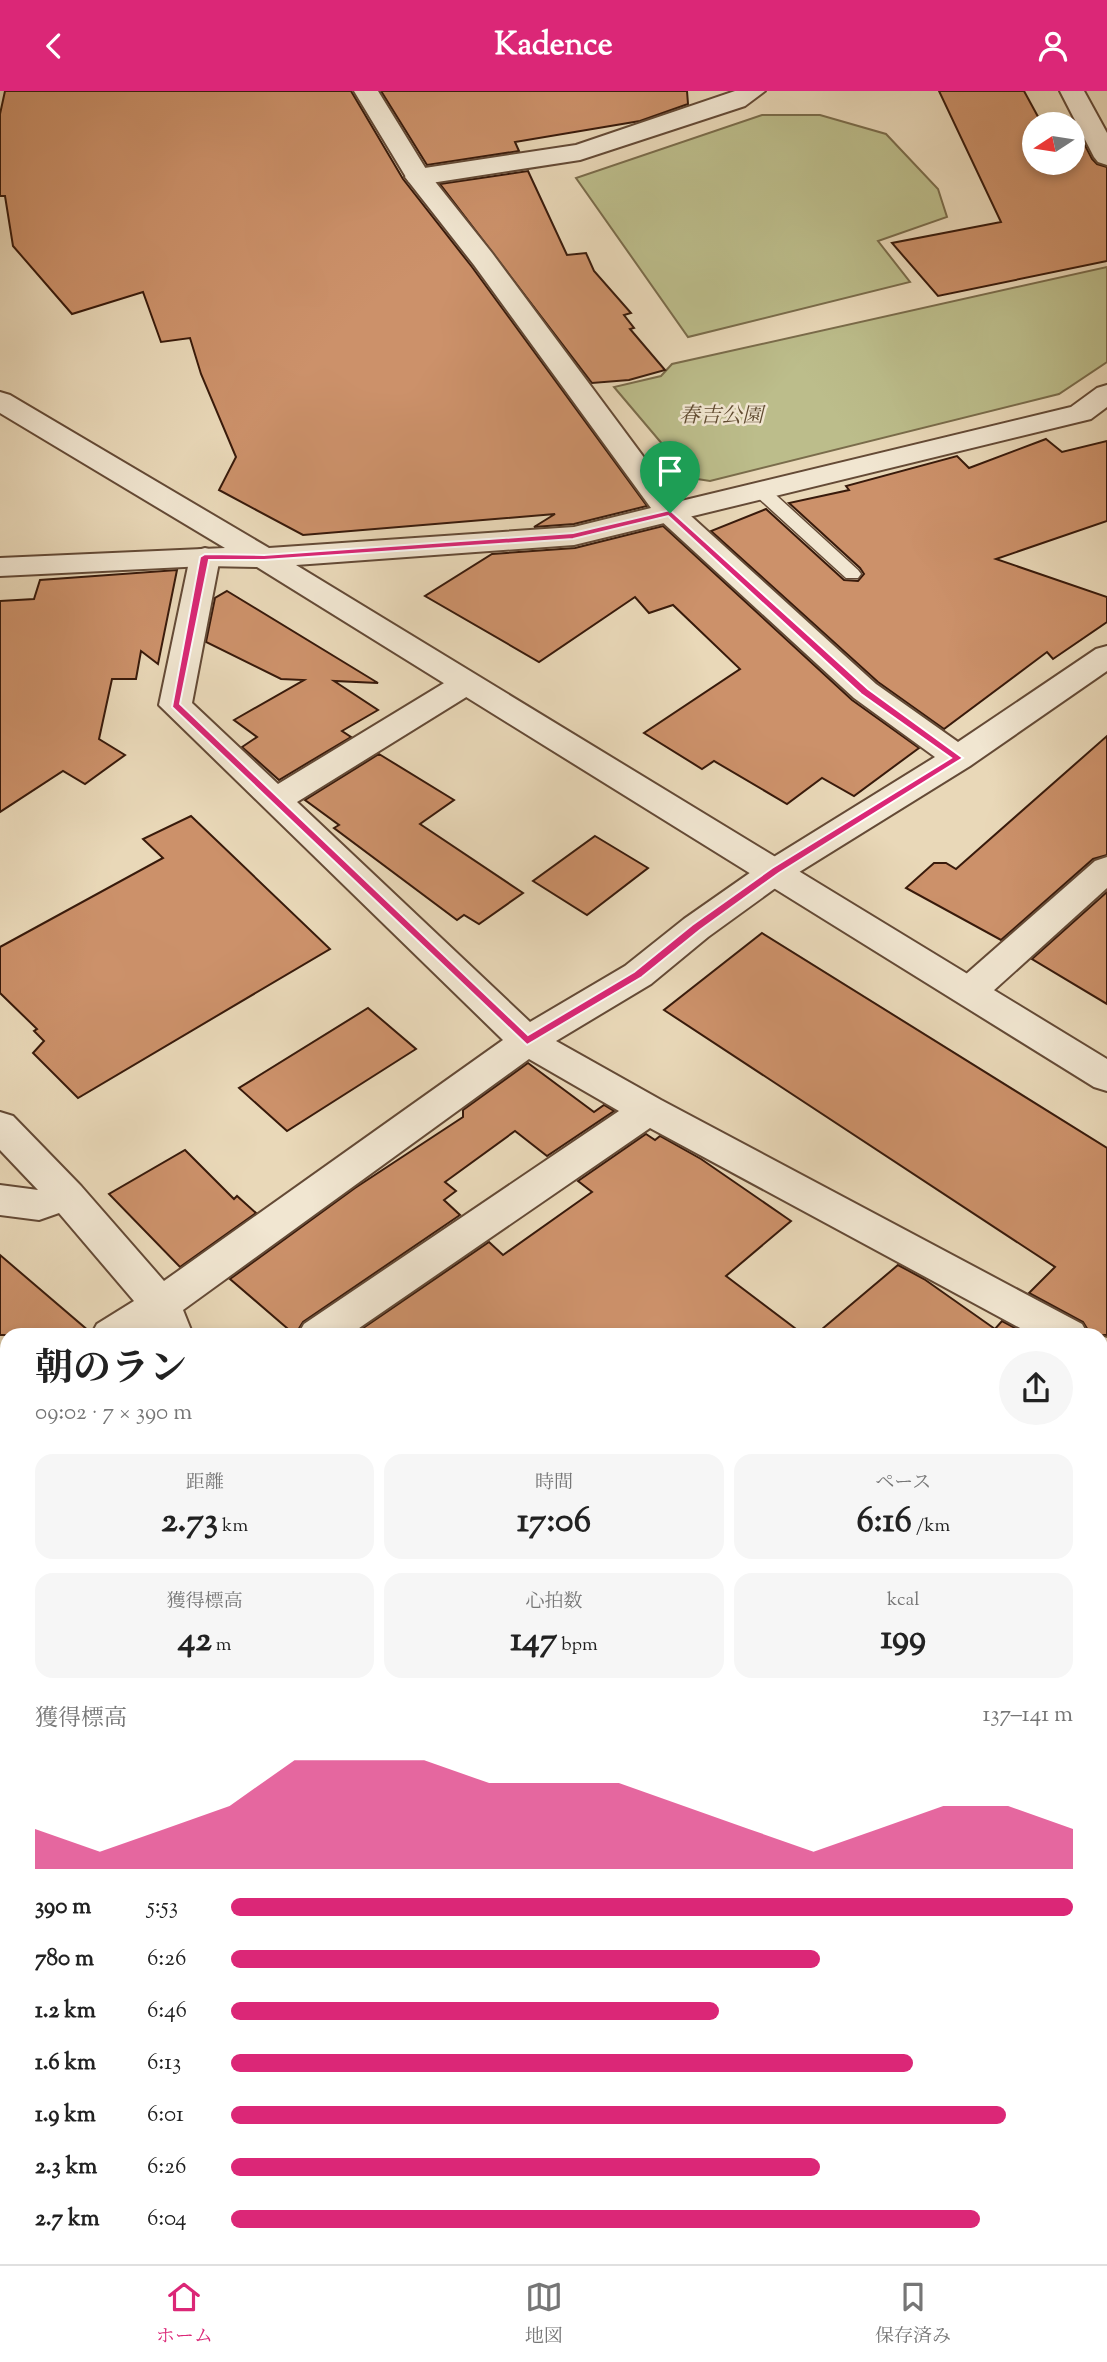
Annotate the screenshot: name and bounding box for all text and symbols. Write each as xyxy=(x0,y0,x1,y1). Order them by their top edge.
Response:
text: Kadence xyxy=(494,23,613,69)
icon: back xyxy=(35,27,73,65)
icon: person xyxy=(1034,27,1072,65)
north arrow xyxy=(1022,112,1085,175)
map controls xyxy=(1022,112,1085,175)
park label: 春吉公園 xyxy=(679,402,766,432)
pin xyxy=(640,441,700,513)
icon: arrive xyxy=(651,452,689,490)
text: 朝のラン xyxy=(35,1344,187,1398)
button: share xyxy=(999,1351,1073,1425)
text: 09:02 · 7 × 390 m xyxy=(35,1397,192,1430)
text: 距離 xyxy=(186,1470,224,1497)
text: 時間 xyxy=(535,1470,573,1497)
text: ペース xyxy=(875,1470,931,1497)
text: 2.73 xyxy=(161,1497,218,1548)
text: 17:06 xyxy=(517,1497,591,1548)
text: 6:16 xyxy=(856,1497,912,1548)
text: km xyxy=(218,1513,248,1540)
text: /km xyxy=(912,1513,950,1540)
text: kcal xyxy=(887,1587,920,1614)
text: 獲得標高 xyxy=(167,1589,243,1616)
text: 心拍数 xyxy=(525,1589,583,1616)
text: 199 xyxy=(881,1614,926,1665)
text: 42 xyxy=(178,1616,212,1667)
text: 147 xyxy=(510,1616,557,1667)
text: m xyxy=(212,1632,232,1659)
text: bpm xyxy=(557,1632,598,1659)
text: 137–141 m xyxy=(982,1699,1073,1732)
text: 獲得標高 xyxy=(35,1703,127,1736)
text: 390 m xyxy=(35,1891,91,1924)
text: 5:53 xyxy=(147,1891,178,1924)
text: 780 m xyxy=(35,1943,94,1976)
text: 6:26 xyxy=(147,1943,186,1976)
text: 1.2 km xyxy=(35,1995,96,2028)
text: 6:46 xyxy=(147,1995,187,2028)
text: 1.6 km xyxy=(35,2047,96,2080)
text: 6:13 xyxy=(147,2047,181,2080)
text: 1.9 km xyxy=(35,2099,96,2132)
text: 6:01 xyxy=(147,2099,184,2132)
text: 2.3 km xyxy=(35,2151,97,2184)
text: 6:26 xyxy=(147,2151,186,2184)
text: 2.7 km xyxy=(35,2203,100,2236)
text: 6:04 xyxy=(147,2203,187,2236)
tab: ホーム xyxy=(156,2278,213,2351)
tab: 地図 xyxy=(525,2278,563,2351)
tab: 保存済み xyxy=(875,2278,951,2351)

